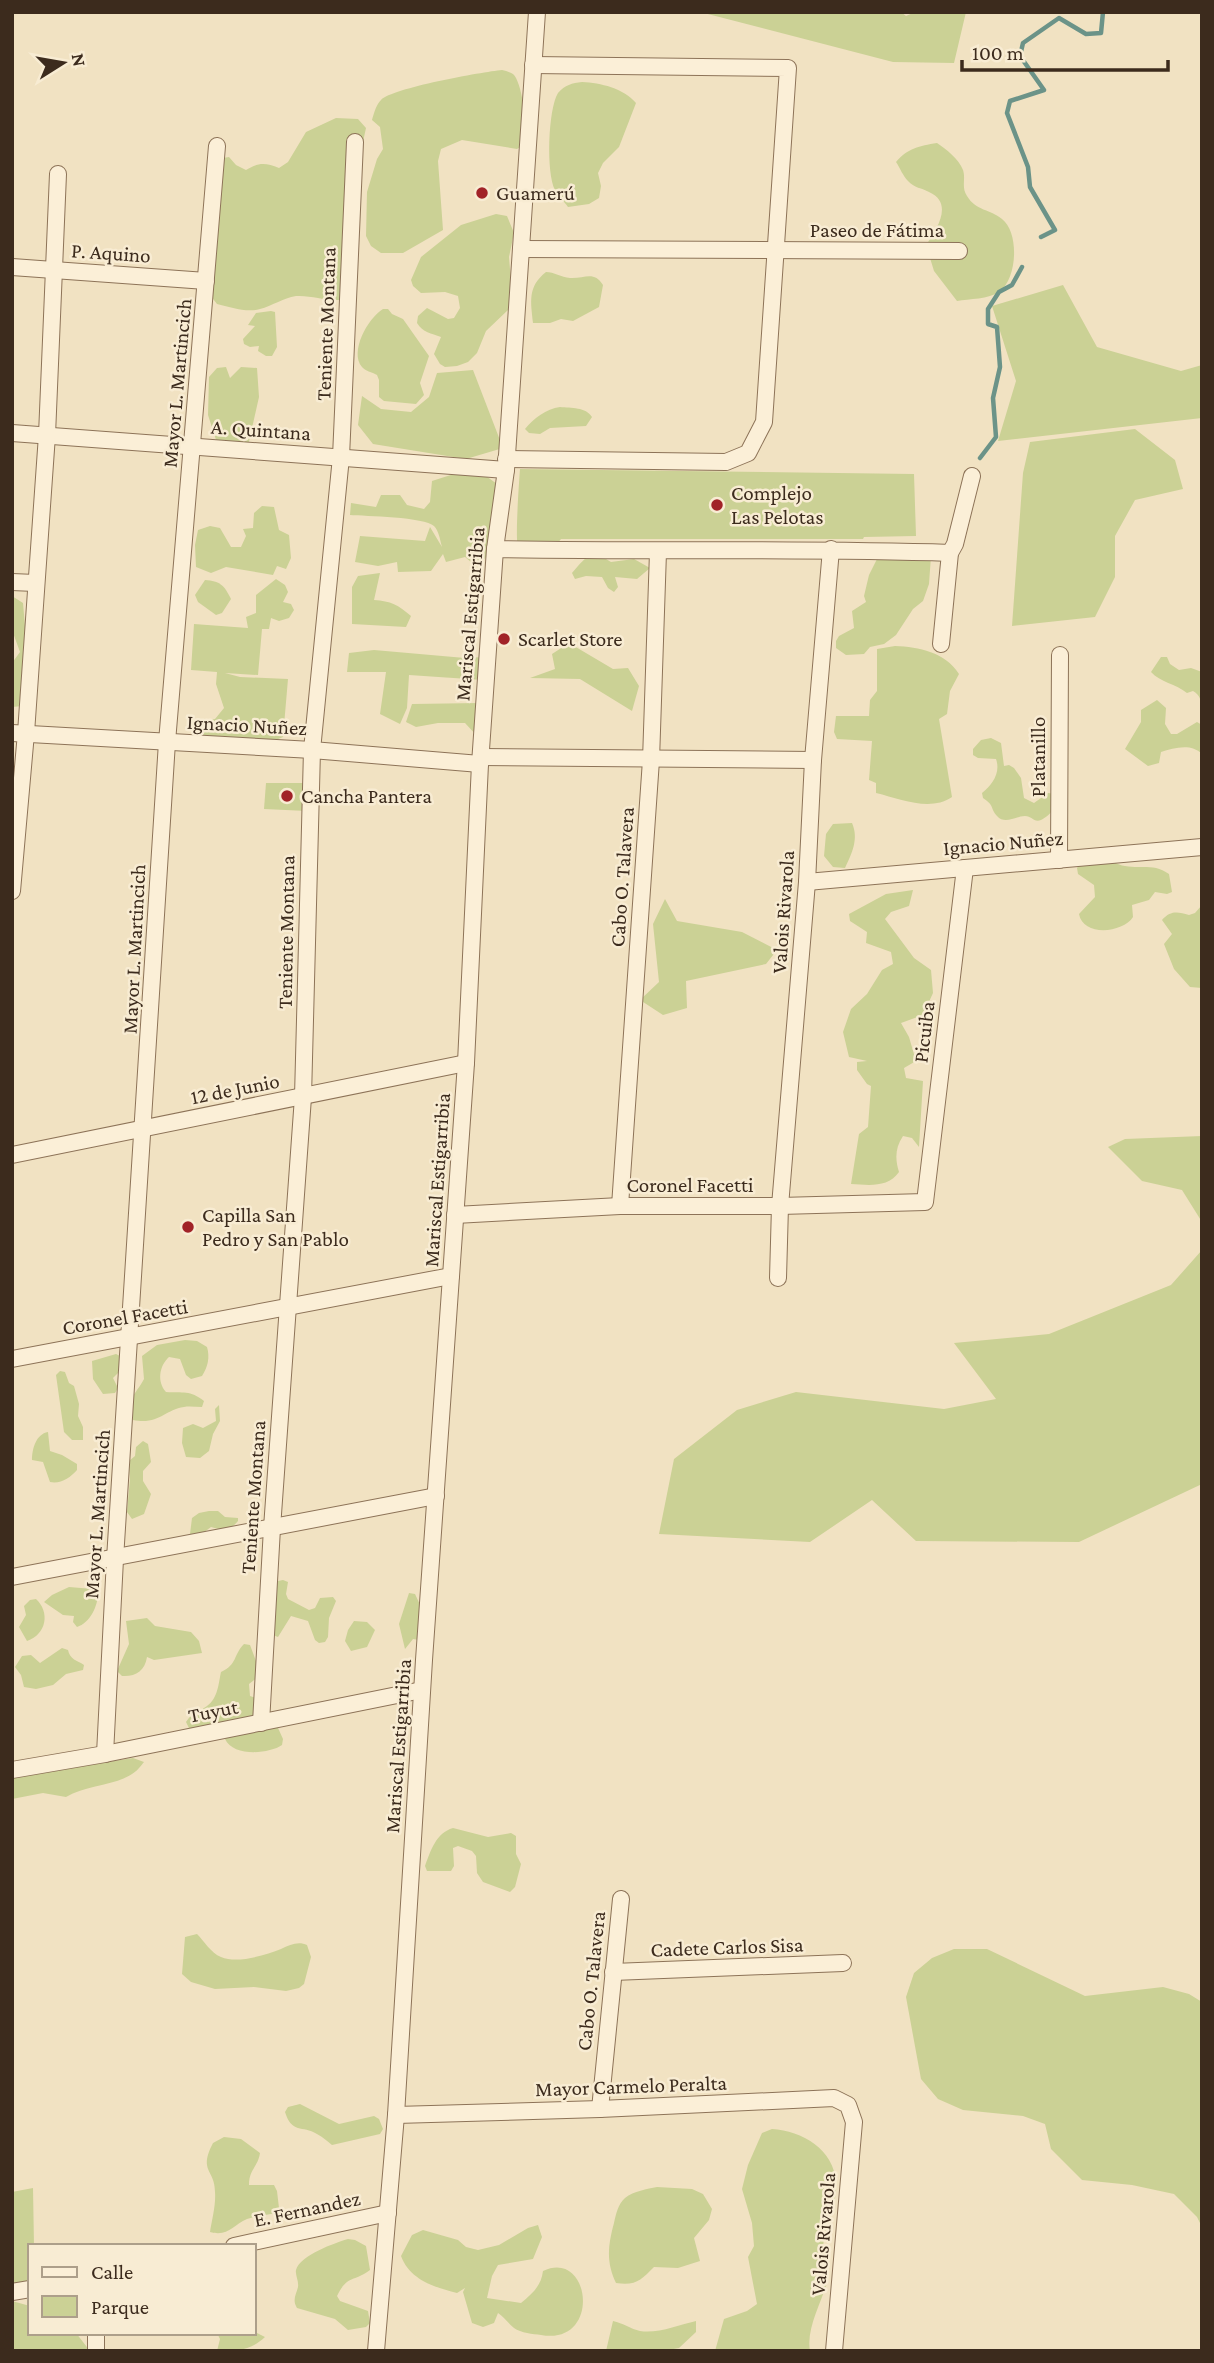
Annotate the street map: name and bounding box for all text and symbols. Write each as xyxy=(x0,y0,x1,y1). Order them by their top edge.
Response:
north arrow xyxy=(28,28,98,98)
scale bar xyxy=(962,28,1168,72)
text: 100 m xyxy=(972,41,1024,65)
text: N xyxy=(68,51,91,68)
place label: Guamerú xyxy=(496,181,575,205)
marker: Guamerú xyxy=(474,185,490,201)
street label: Paseo de Fátima xyxy=(810,218,945,242)
street label: P. Aquino xyxy=(70,238,152,268)
street label: Teniente Montana xyxy=(311,246,341,401)
street label: Mayor L. Martincich xyxy=(158,297,196,469)
street label: A. Quintana xyxy=(210,415,312,445)
place label: Complejo Las Pelotas xyxy=(731,481,824,529)
marker: Complejo Las Pelotas xyxy=(709,497,725,513)
street label: Mariscal Estigarribia xyxy=(450,526,490,702)
place label: Scarlet Store xyxy=(518,627,623,651)
marker: Scarlet Store xyxy=(496,631,512,647)
street label: Ignacio Nuñez xyxy=(186,710,308,740)
street label: Platanillo xyxy=(1026,717,1050,797)
place label: Cancha Pantera xyxy=(301,784,432,808)
marker: Cancha Pantera xyxy=(279,788,295,804)
street label: Cabo O. Talavera xyxy=(605,806,639,948)
street label: Ignacio Nuñez xyxy=(942,826,1064,860)
street label: Valois Rivarola xyxy=(767,849,799,974)
street label: Teniente Montana xyxy=(273,855,299,1009)
street label: Mayor L. Martincich xyxy=(118,863,150,1035)
street label: Picuiba xyxy=(908,1000,940,1064)
street label: 12 de Junio xyxy=(189,1069,281,1109)
street label: Mariscal Estigarribia xyxy=(419,1092,455,1268)
street label: Coronel Facetti xyxy=(627,1173,754,1197)
place label: Capilla San Pedro y San Pablo xyxy=(202,1203,349,1251)
marker: Capilla San Pedro y San Pablo xyxy=(180,1219,196,1235)
street label: Coronel Facetti xyxy=(60,1294,190,1340)
street label: Teniente Montana xyxy=(236,1419,270,1575)
street label: Mayor L. Martincich xyxy=(79,1428,115,1600)
street label: Mariscal Estigarribia xyxy=(380,1658,416,1834)
street label: Tuyut xyxy=(186,1694,241,1728)
street label: Cabo O. Talavera xyxy=(572,1910,610,2052)
street label: Cadete Carlos Sisa xyxy=(650,1932,804,1962)
street label: Mayor Carmelo Peralta xyxy=(535,2071,728,2101)
street label: Valois Rivarola xyxy=(806,2171,840,2297)
street label: E. Fernandez xyxy=(252,2186,362,2232)
legend xyxy=(28,2244,256,2335)
text: Calle xyxy=(91,2260,133,2284)
text: Parque xyxy=(91,2295,149,2319)

